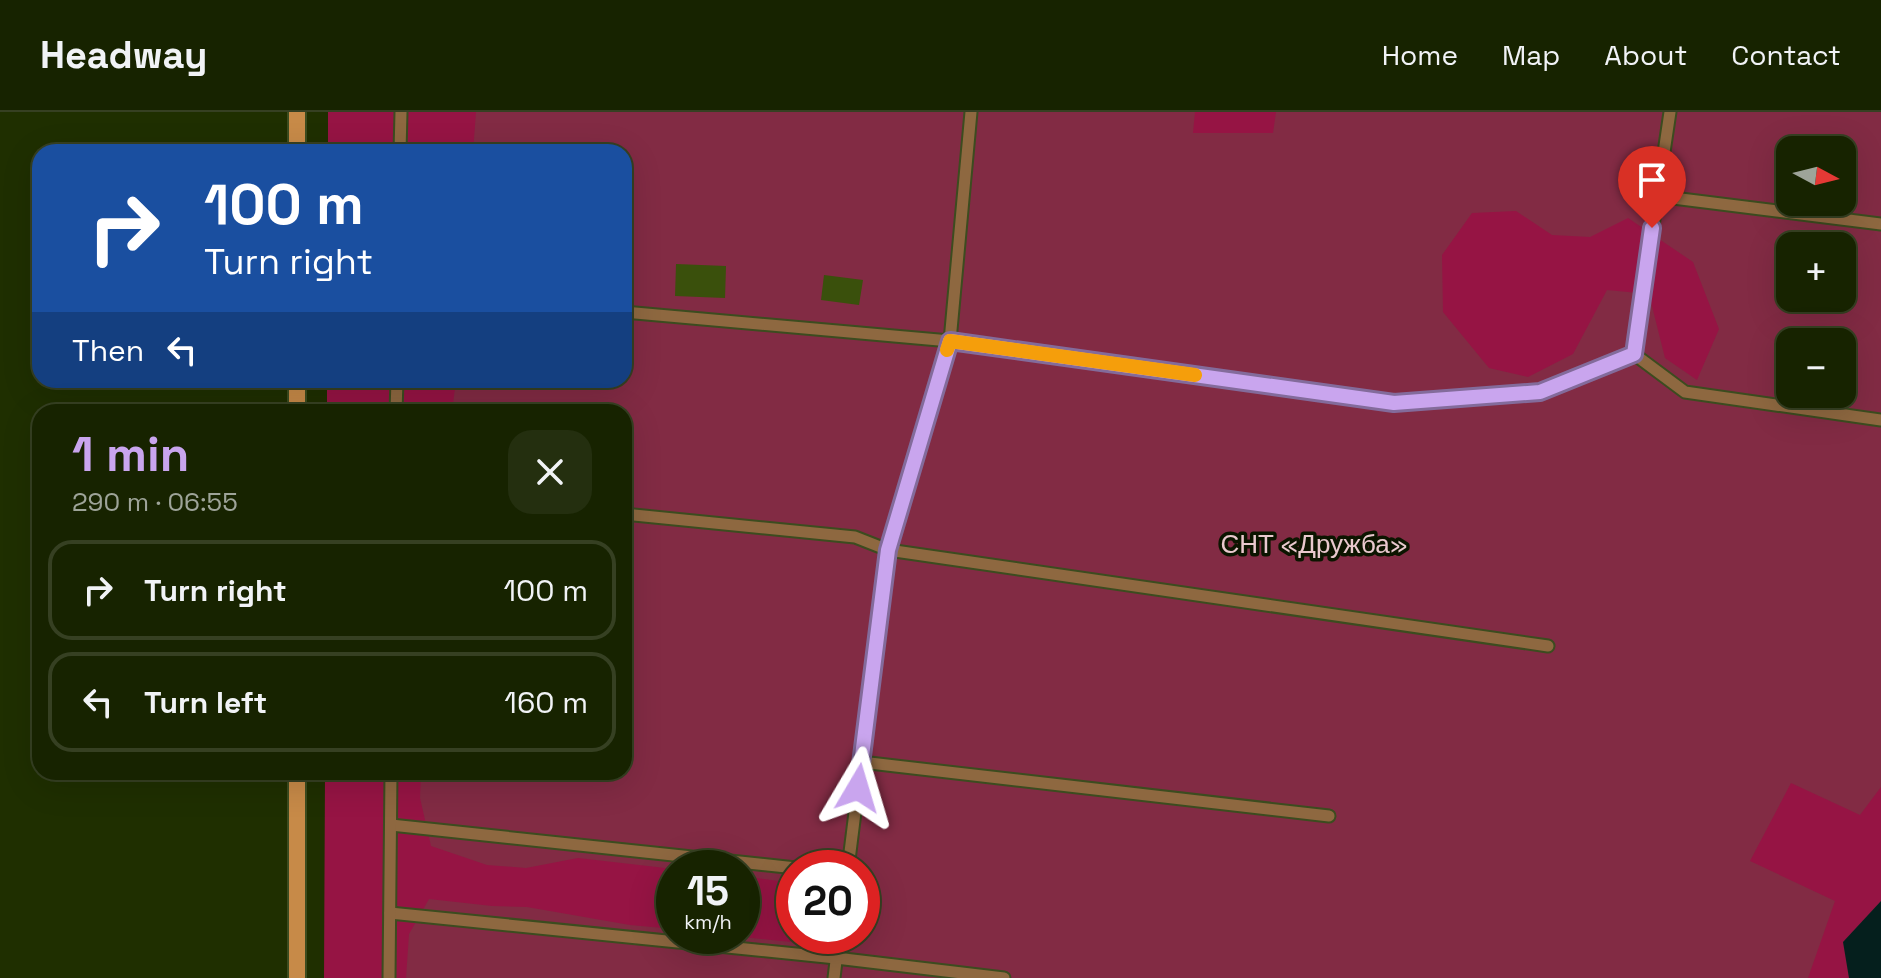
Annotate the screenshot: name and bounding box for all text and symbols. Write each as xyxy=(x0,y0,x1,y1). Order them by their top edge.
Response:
text: Headway xyxy=(40,31,207,79)
text: Home xyxy=(1382,37,1458,73)
text: Map xyxy=(1502,37,1560,73)
text: About xyxy=(1604,37,1687,73)
text: Contact xyxy=(1731,37,1841,73)
north arrow xyxy=(1776,136,1856,216)
map controls xyxy=(1776,136,1856,408)
pin xyxy=(1618,146,1686,228)
icon: arrive xyxy=(1630,158,1674,202)
text: 100 m xyxy=(204,169,364,240)
icon: right xyxy=(72,176,176,280)
button: + xyxy=(1776,232,1856,312)
text: Turn right xyxy=(204,239,373,285)
icon: left xyxy=(160,328,204,372)
button: − xyxy=(1776,328,1856,408)
text: Then xyxy=(72,331,144,370)
text: 1 min xyxy=(72,424,189,485)
button: close xyxy=(508,430,592,514)
text: 290 m · 06:55 xyxy=(72,485,238,519)
park label: СНТ «Дружба» xyxy=(1220,527,1408,561)
icon: right xyxy=(76,568,120,612)
text: Turn right xyxy=(144,571,287,610)
text: 100 m xyxy=(503,571,588,610)
icon: left xyxy=(76,680,120,724)
text: Turn left xyxy=(144,683,267,722)
text: 160 m xyxy=(504,683,588,722)
position arrow xyxy=(816,746,900,830)
speed limit sign: 20 xyxy=(776,850,880,954)
text: 15 xyxy=(687,866,729,917)
text: km/h xyxy=(684,909,732,935)

